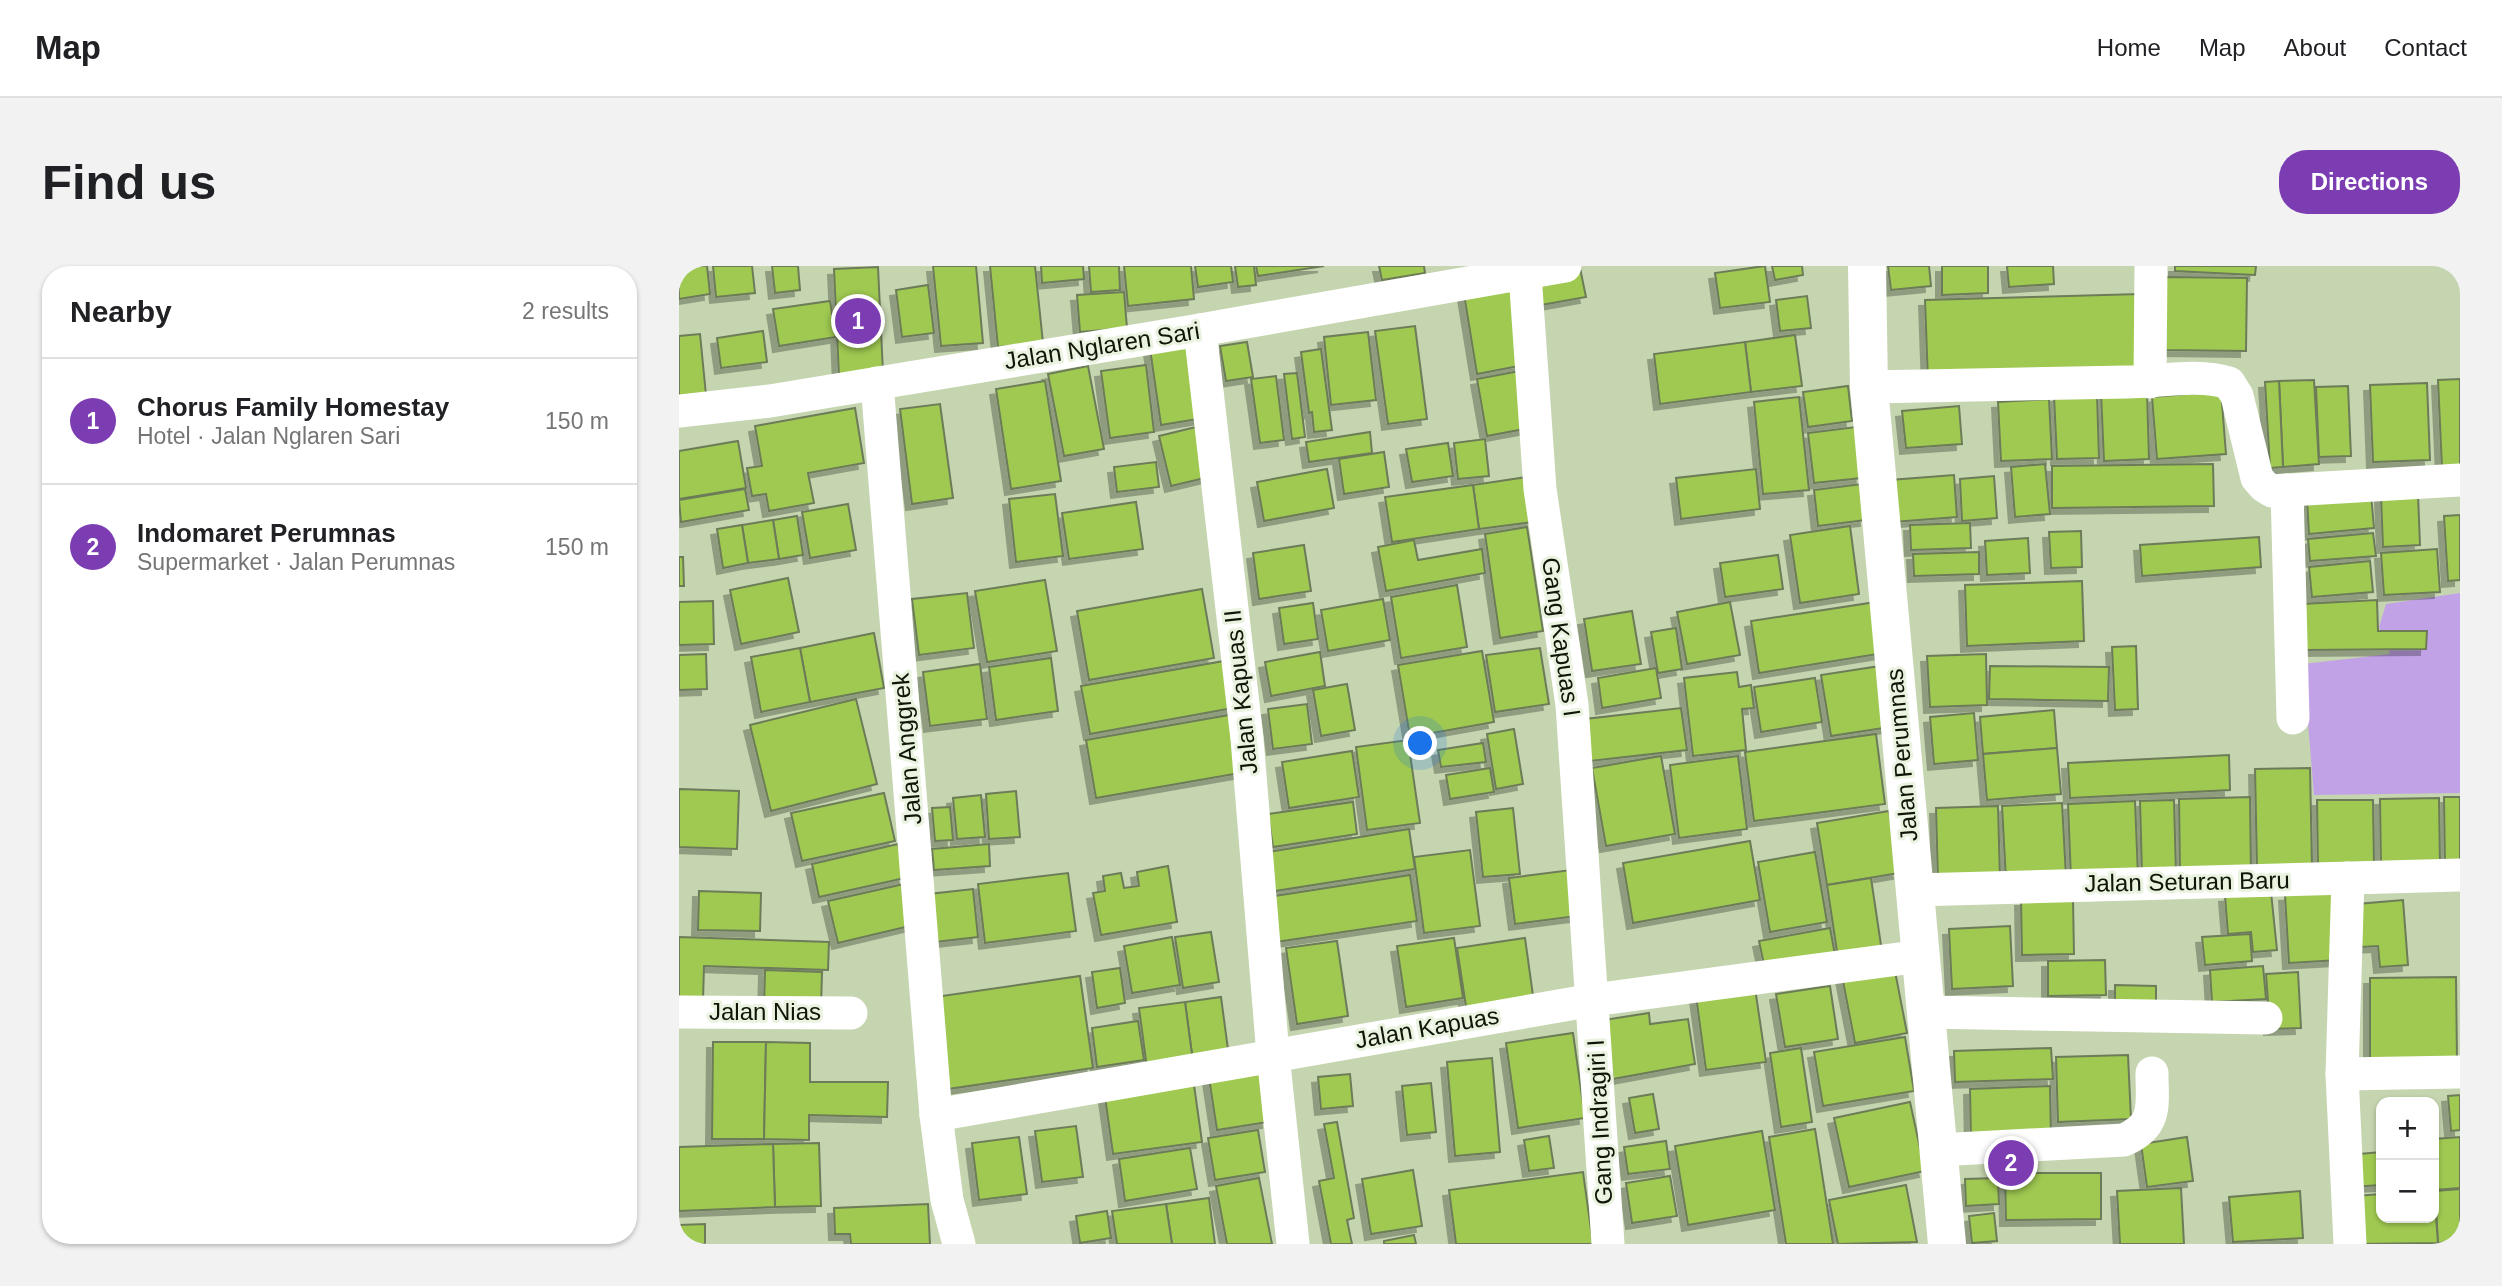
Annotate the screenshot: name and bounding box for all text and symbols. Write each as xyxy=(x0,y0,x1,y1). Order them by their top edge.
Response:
text: Map xyxy=(35,29,101,66)
text: Home xyxy=(2097,34,2161,61)
text: Map xyxy=(2199,34,2246,61)
text: About xyxy=(2284,34,2346,61)
text: Contact xyxy=(2384,34,2467,61)
button: Directions xyxy=(2279,150,2460,214)
text: Find us xyxy=(42,155,216,209)
text: Nearby xyxy=(70,295,172,328)
pin: 1 xyxy=(835,295,881,347)
text: 2 results xyxy=(522,298,609,324)
street label: Jalan Nglaren Sari xyxy=(1002,317,1202,374)
text: Chorus Family Homestay xyxy=(137,392,449,422)
text: 1 xyxy=(87,408,99,434)
text: 150 m xyxy=(545,408,609,434)
text: Hotel · Jalan Nglaren Sari xyxy=(137,423,400,449)
text: Indomaret Perumnas xyxy=(137,518,396,548)
text: 2 xyxy=(87,534,99,560)
text: 150 m xyxy=(545,534,609,560)
text: Supermarket · Jalan Perumnas xyxy=(137,549,455,575)
street label: Gang Kapuas I xyxy=(1537,556,1586,718)
street label: Jalan Kapuas II xyxy=(1218,608,1263,776)
street label: Jalan Perumnas xyxy=(1880,667,1923,843)
street label: Jalan Anggrek xyxy=(886,671,927,826)
your location xyxy=(1403,726,1437,760)
street label: Jalan Seturan Baru xyxy=(2084,866,2290,897)
street label: Jalan Nias xyxy=(709,998,821,1025)
street label: Jalan Kapuas xyxy=(1353,1002,1501,1053)
street label: Gang Indragiri I xyxy=(1582,1039,1617,1205)
map controls xyxy=(2376,1097,2439,1223)
button: + xyxy=(2376,1097,2439,1160)
pin: 2 xyxy=(1988,1137,2034,1189)
button: − xyxy=(2376,1160,2439,1223)

